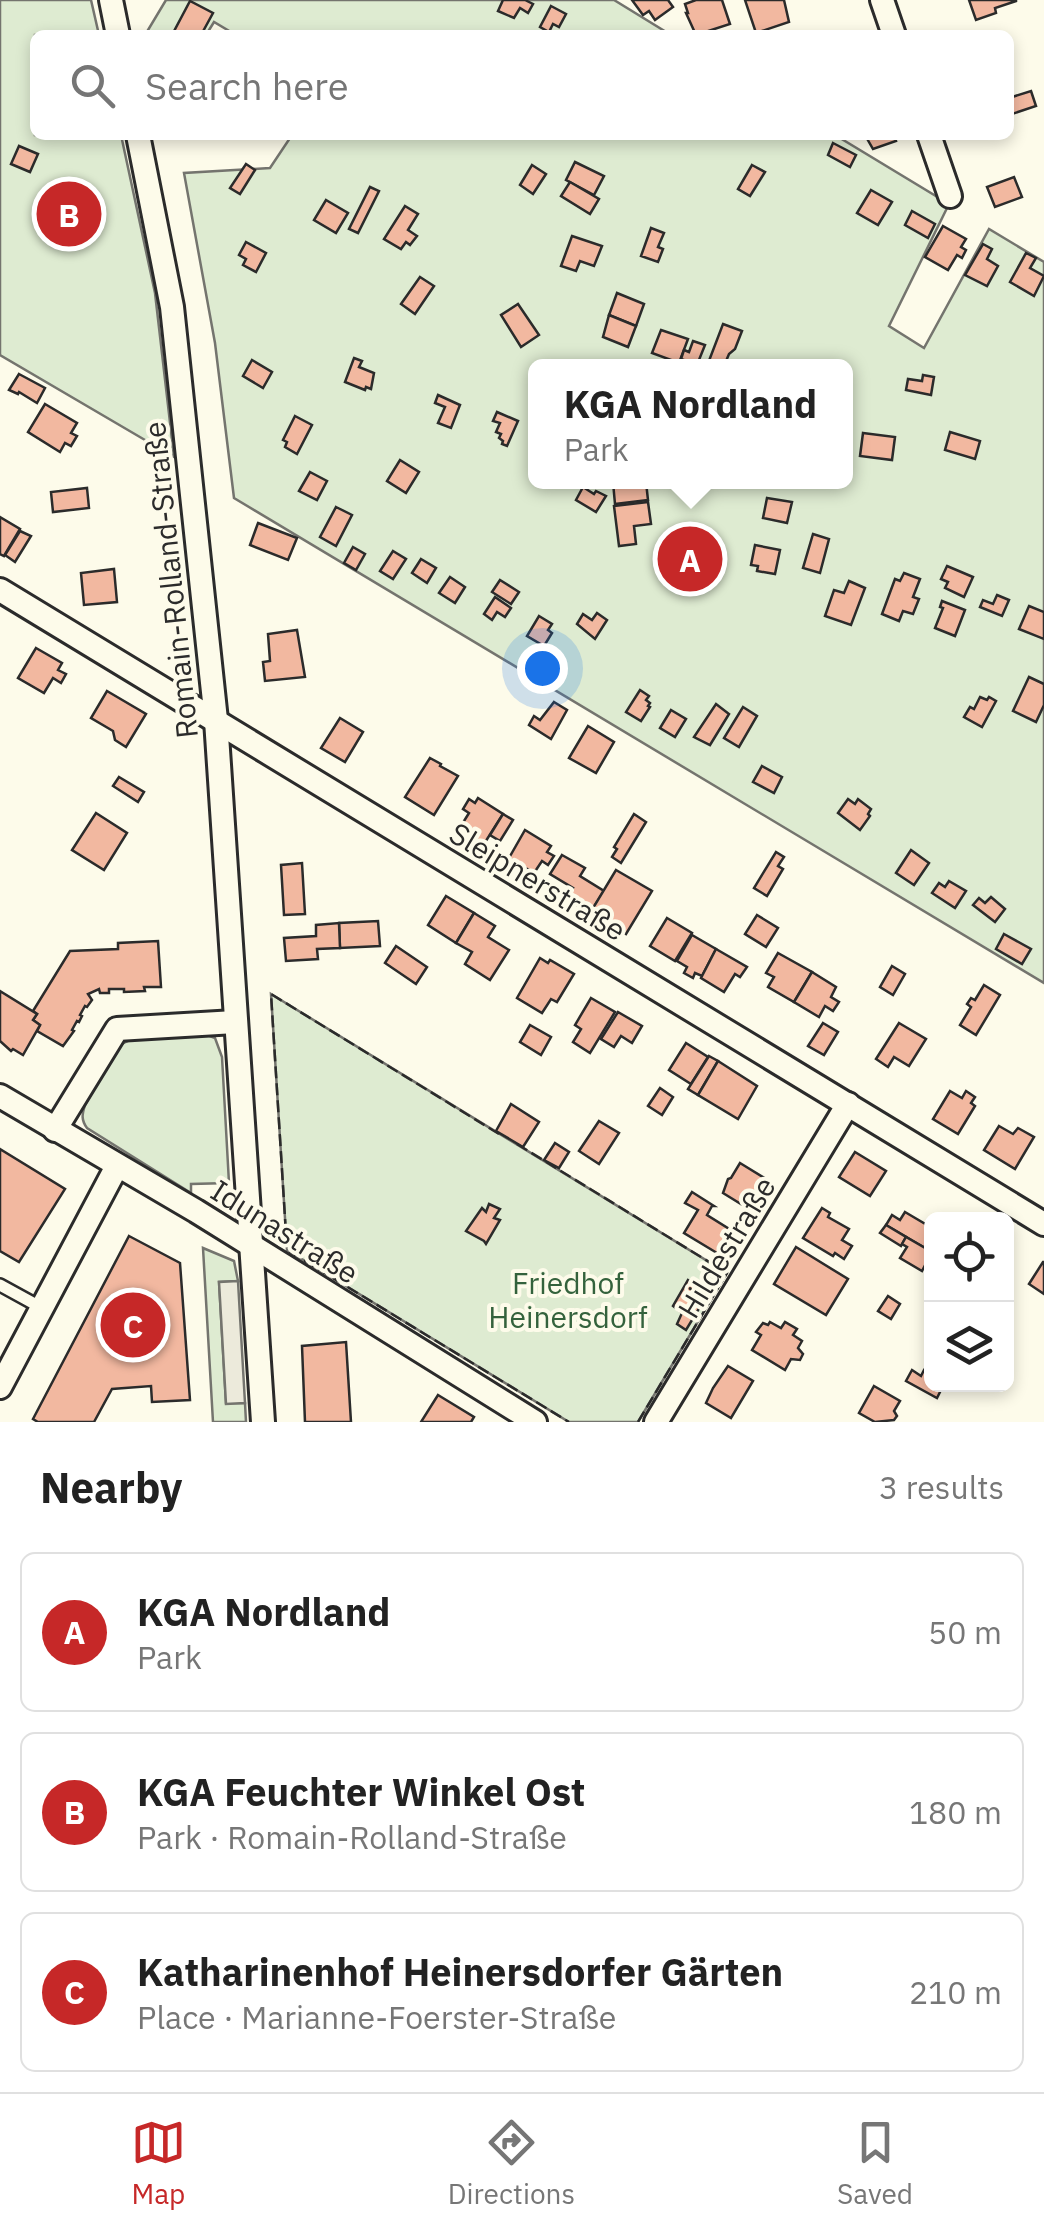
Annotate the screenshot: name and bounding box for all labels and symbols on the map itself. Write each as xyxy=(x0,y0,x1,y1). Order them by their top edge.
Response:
pin: B xyxy=(36,176,102,252)
street label: Romain-Rolland-Straße xyxy=(134,420,206,740)
pin: A xyxy=(658,522,722,596)
your location xyxy=(517,643,568,694)
street label: Sleipnerstraße xyxy=(443,813,633,949)
street label: Hildestraße xyxy=(669,1169,783,1325)
street label: Idunastraße xyxy=(204,1170,366,1292)
park label: Friedhof Heinersdorf xyxy=(488,1263,648,1336)
pin: C xyxy=(100,1288,166,1362)

